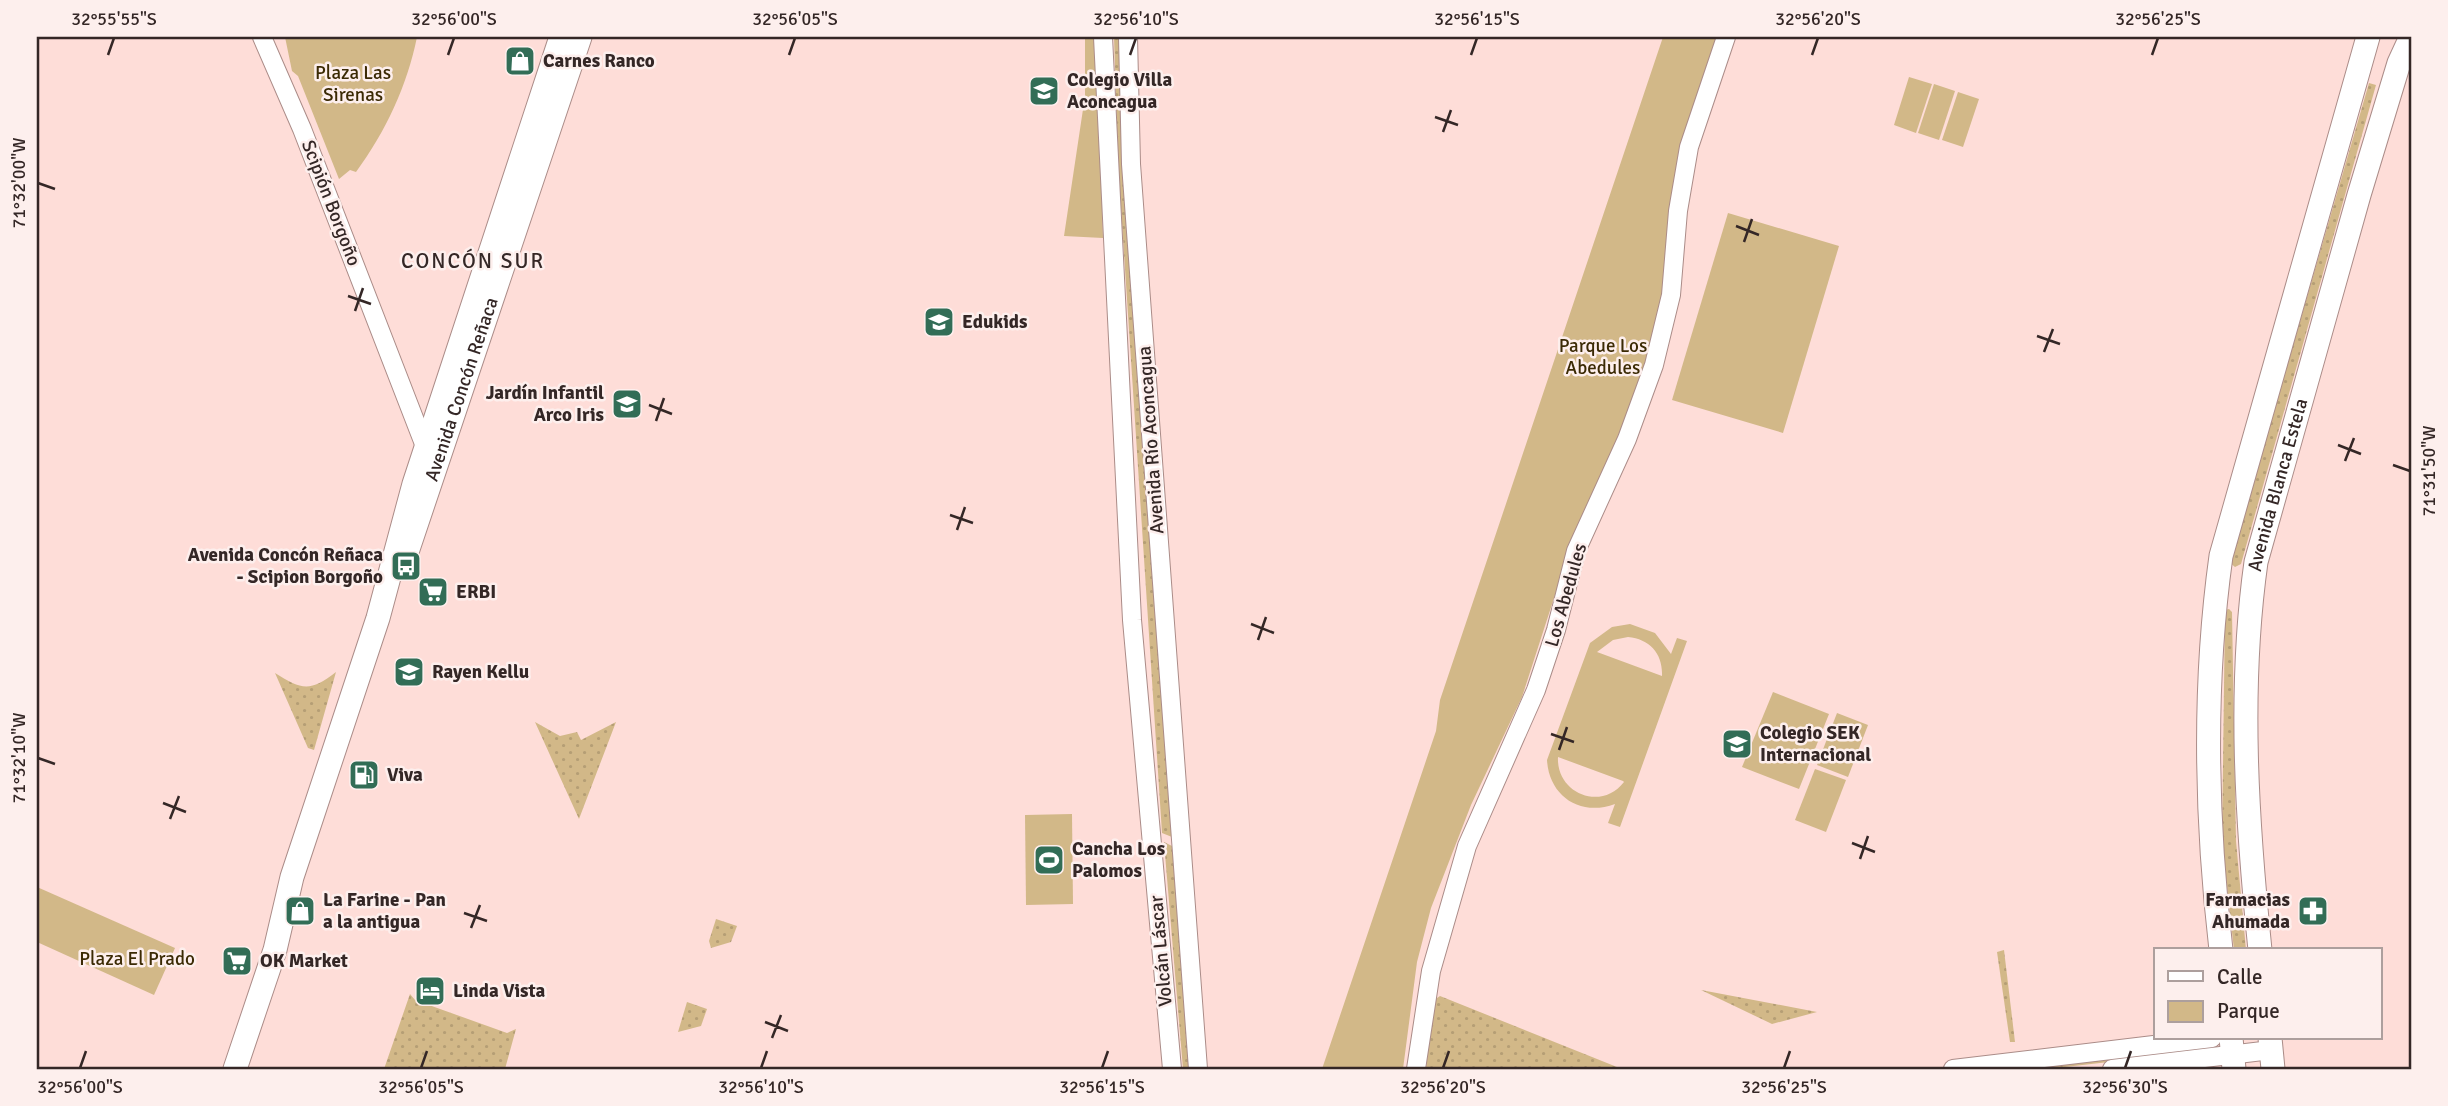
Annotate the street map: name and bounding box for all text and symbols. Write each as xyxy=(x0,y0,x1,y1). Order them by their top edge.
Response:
text: 32°55'55"S xyxy=(71,8,157,30)
text: 32°56'00"S xyxy=(411,8,497,30)
text: 32°56'05"S xyxy=(752,8,838,30)
text: 32°56'10"S xyxy=(1093,8,1179,30)
text: 32°56'15"S xyxy=(1434,8,1520,30)
text: 32°56'20"S xyxy=(1775,8,1861,30)
text: 32°56'25"S xyxy=(2115,8,2201,30)
shop icon: Carnes Ranco xyxy=(503,44,537,78)
place label: Carnes Ranco xyxy=(543,49,655,73)
park label: Plaza Las Sirenas xyxy=(315,61,391,107)
place label: Colegio Villa Aconcagua xyxy=(1067,68,1172,114)
school or university icon: Colegio Villa Aconcagua xyxy=(1027,74,1061,108)
street label: Scipión Borgoño xyxy=(296,137,366,269)
text: 71°32'00"W xyxy=(8,138,30,228)
district label: CONCÓN SUR xyxy=(401,248,545,274)
street label: Avenida Concón Reñaca xyxy=(420,294,504,484)
school or university icon: Edukids xyxy=(922,305,956,339)
place label: Edukids xyxy=(962,310,1028,334)
park label: Parque Los Abedules xyxy=(1559,334,1647,380)
street label: Avenida Río Aconcagua xyxy=(1132,345,1170,535)
place label: Jardín Infantil Arco Iris xyxy=(486,381,604,427)
school or university icon: Jardín Infantil Arco Iris xyxy=(610,387,644,421)
street label: Avenida Blanca Estela xyxy=(2243,396,2313,573)
text: 71°31'50"W xyxy=(2418,426,2440,516)
street label: Los Abedules xyxy=(1540,540,1592,650)
place label: Avenida Concón Reñaca - Scipion Borgoño xyxy=(188,543,383,589)
bus stop icon: Avenida Concón Reñaca - Scipion Borgoño xyxy=(389,549,423,583)
supermarket icon: ERBI xyxy=(416,575,450,609)
place label: ERBI xyxy=(456,580,496,604)
school or university icon: Rayen Kellu xyxy=(392,655,426,689)
place label: Rayen Kellu xyxy=(432,660,529,684)
text: 71°32'10"W xyxy=(8,713,30,803)
place label: Colegio SEK Internacional xyxy=(1760,721,1871,767)
school or university icon: Colegio SEK Internacional xyxy=(1720,727,1754,761)
fuel station icon: Viva xyxy=(347,758,381,792)
place label: Viva xyxy=(387,763,423,787)
place label: Cancha Los Palomos xyxy=(1072,837,1165,883)
sports icon: Cancha Los Palomos xyxy=(1032,843,1066,877)
place label: La Farine - Pan a la antigua xyxy=(323,888,446,934)
place label: Farmacias Ahumada xyxy=(2205,888,2290,934)
shop icon: La Farine - Pan a la antigua xyxy=(283,894,317,928)
street label: Volcán Láscar xyxy=(1144,894,1178,1008)
pharmacy icon: Farmacias Ahumada xyxy=(2296,894,2330,928)
supermarket icon: OK Market xyxy=(220,944,254,978)
park label: Plaza El Prado xyxy=(79,947,195,971)
legend xyxy=(2154,948,2382,1040)
place label: OK Market xyxy=(260,949,348,973)
text: Calle xyxy=(2217,964,2263,990)
hotel icon: Linda Vista xyxy=(413,974,447,1008)
place label: Linda Vista xyxy=(453,979,546,1003)
text: Parque xyxy=(2217,998,2280,1024)
text: 32°56'00"S xyxy=(37,1076,123,1098)
text: 32°56'05"S xyxy=(378,1076,464,1098)
text: 32°56'10"S xyxy=(718,1076,804,1098)
text: 32°56'15"S xyxy=(1059,1076,1145,1098)
text: 32°56'20"S xyxy=(1400,1076,1486,1098)
text: 32°56'25"S xyxy=(1741,1076,1827,1098)
text: 32°56'30"S xyxy=(2082,1076,2168,1098)

